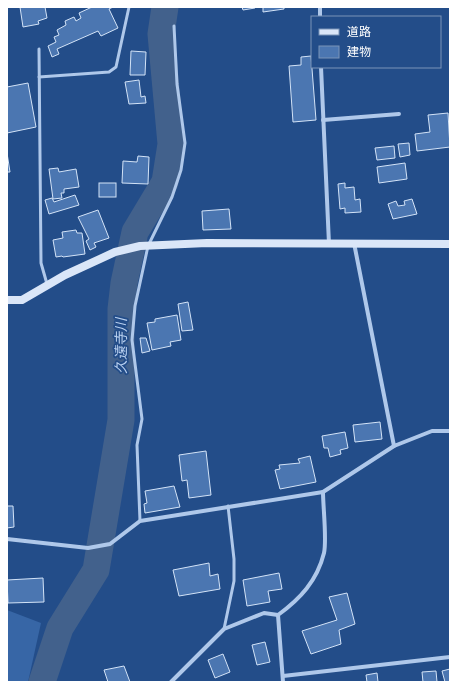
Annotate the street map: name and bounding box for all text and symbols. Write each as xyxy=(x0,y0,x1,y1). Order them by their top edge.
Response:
legend xyxy=(311,16,441,68)
text: 道路 xyxy=(347,23,371,40)
text: 建物 xyxy=(347,43,371,60)
water label: 久遠寺川 xyxy=(111,316,130,374)

